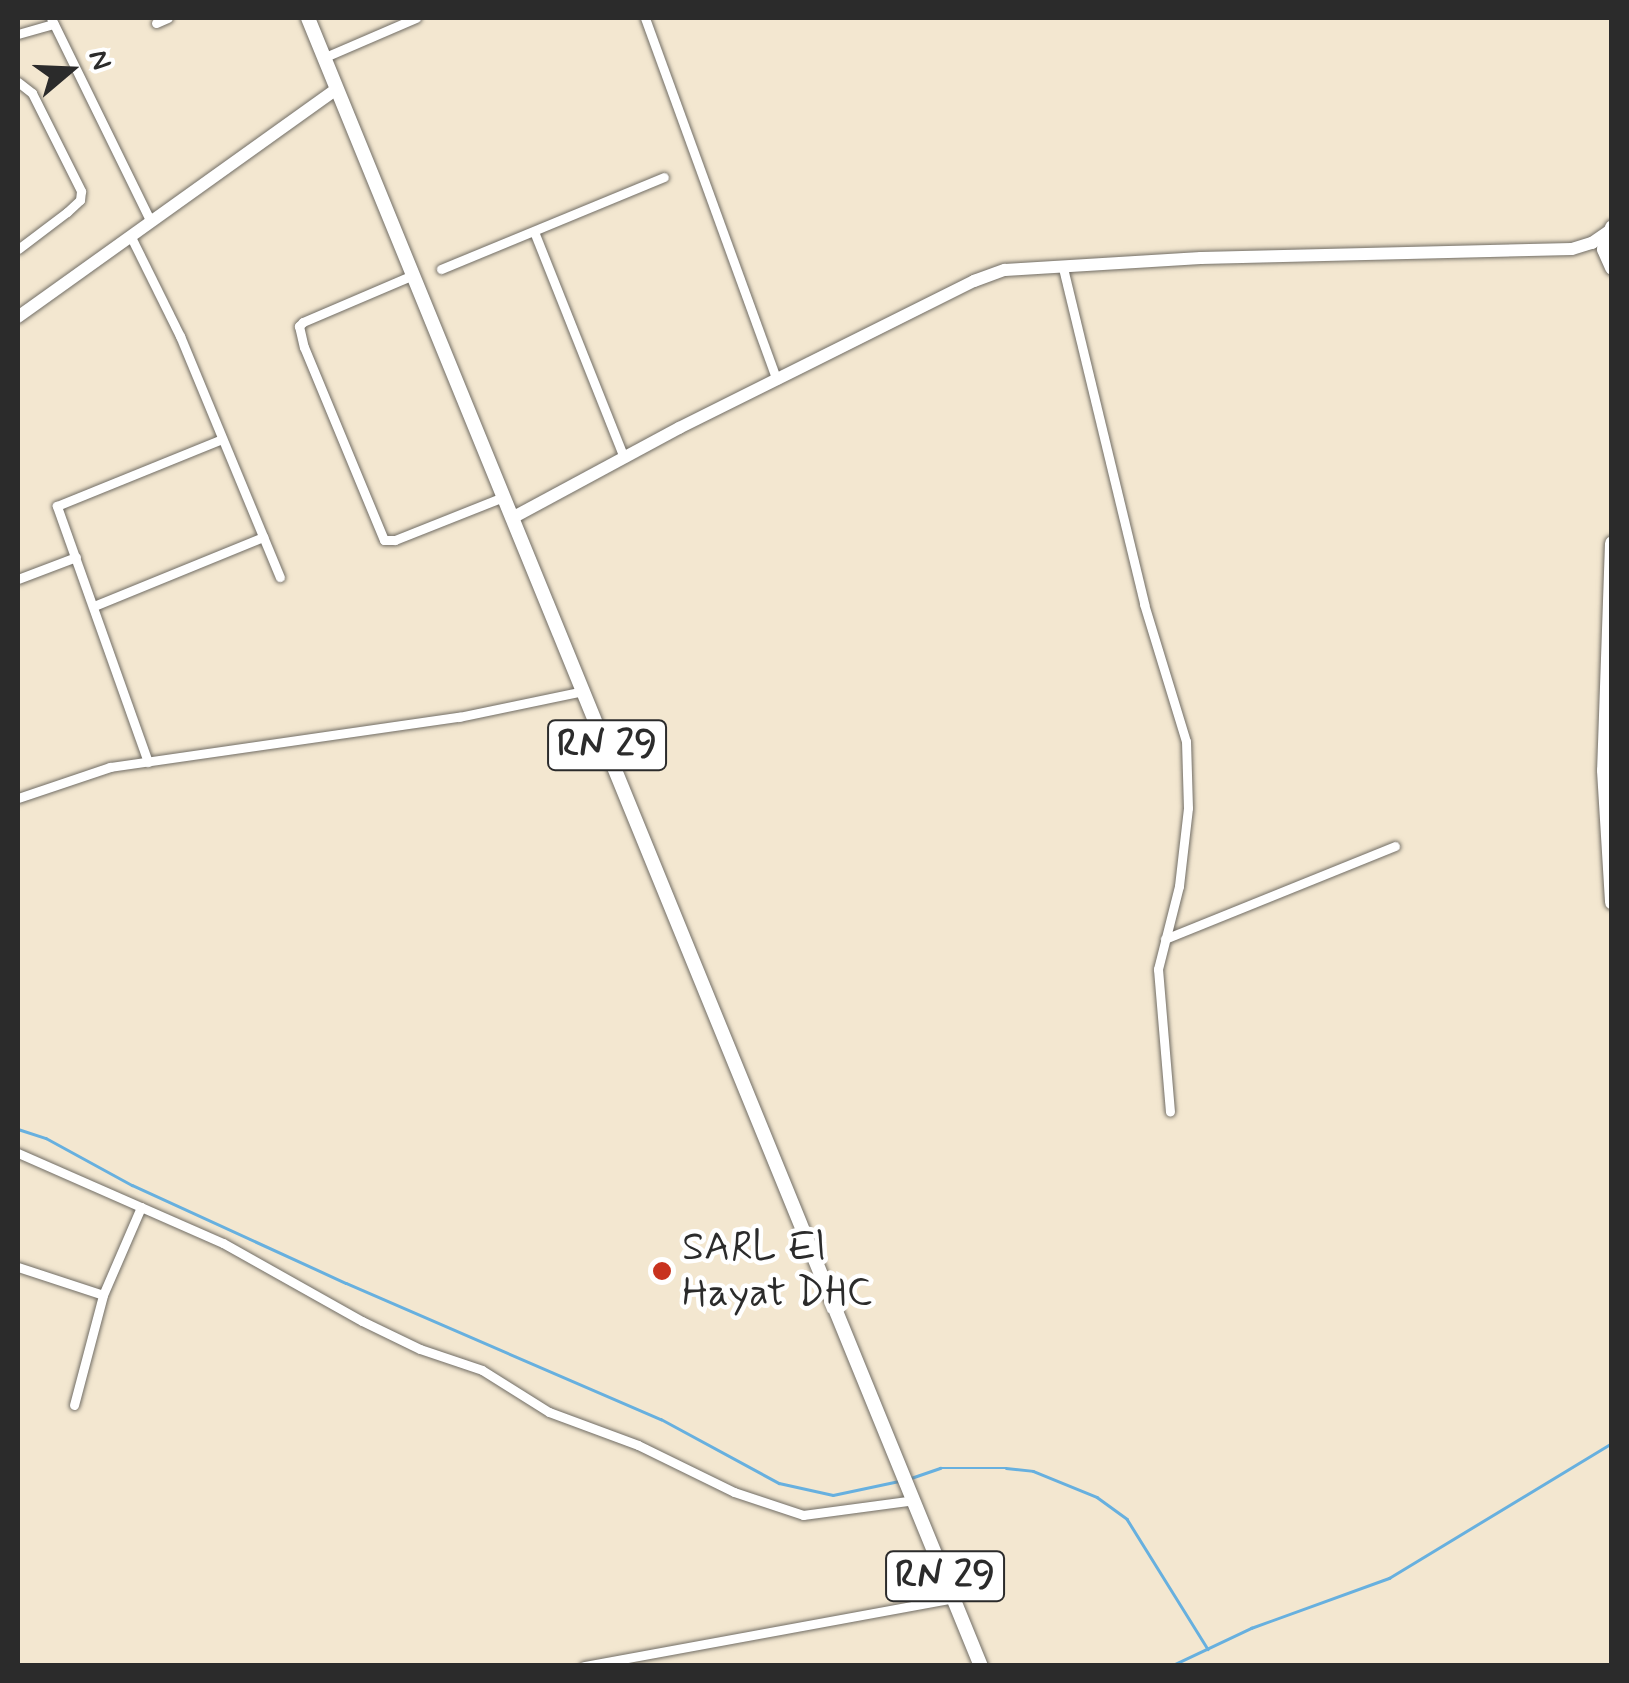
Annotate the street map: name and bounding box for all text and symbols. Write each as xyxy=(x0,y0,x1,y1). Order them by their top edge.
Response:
north arrow xyxy=(20,20,120,120)
text: N xyxy=(78,45,119,75)
road number: RN 29 xyxy=(547,712,667,778)
place label: SARL El Hayat DHC xyxy=(682,1224,872,1318)
marker: SARL El Hayat DHC xyxy=(651,1260,673,1282)
road number: RN 29 xyxy=(885,1543,1005,1609)

